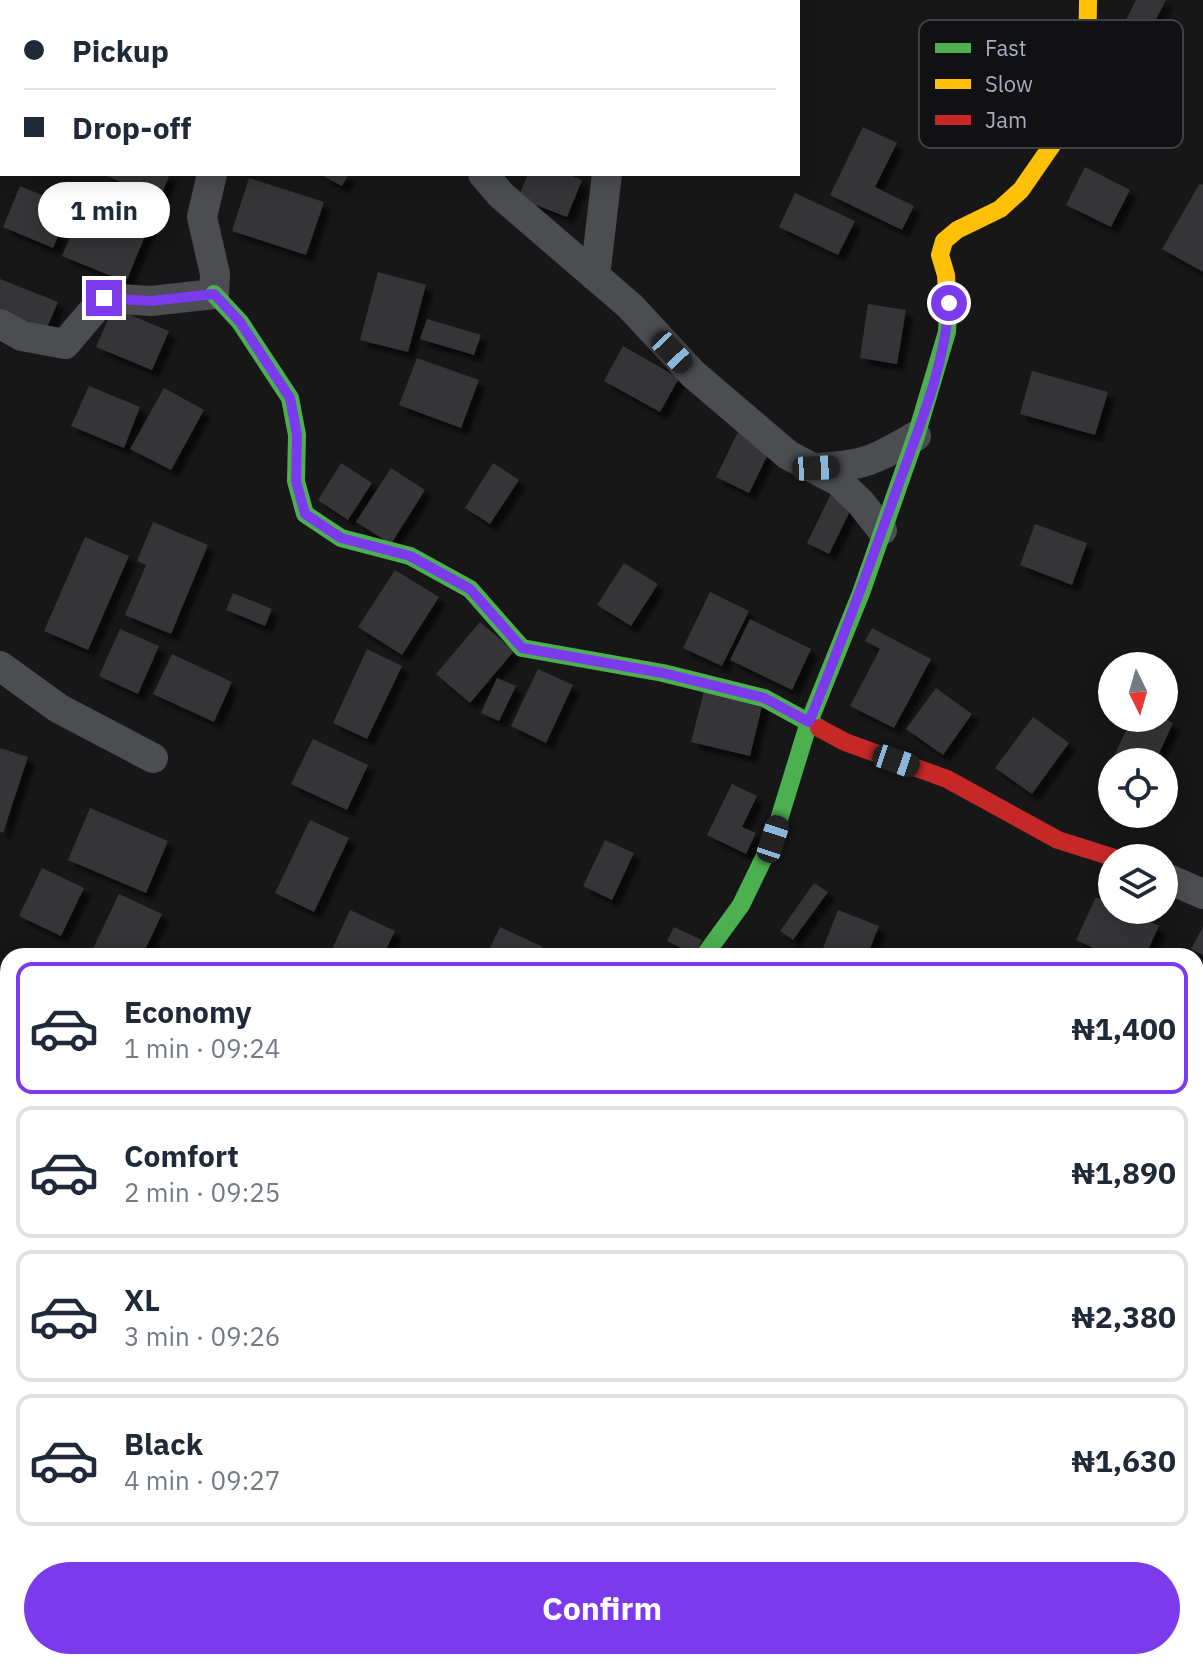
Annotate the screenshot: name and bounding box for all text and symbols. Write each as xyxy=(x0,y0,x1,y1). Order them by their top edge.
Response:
legend xyxy=(919,20,1183,148)
text: Pickup xyxy=(72,31,169,70)
text: Fast xyxy=(985,33,1026,62)
text: Slow xyxy=(985,69,1033,98)
text: Jam xyxy=(985,105,1027,134)
text: Drop-off xyxy=(72,108,191,147)
callout: 1 min xyxy=(38,182,170,238)
text: 1 min xyxy=(70,193,138,227)
route end xyxy=(86,280,122,316)
route start xyxy=(931,285,967,321)
car xyxy=(647,326,697,378)
car xyxy=(791,455,841,481)
north arrow xyxy=(1098,652,1178,732)
map controls xyxy=(1098,652,1178,924)
car xyxy=(869,742,923,780)
button: locate xyxy=(1098,748,1178,828)
car xyxy=(754,812,792,866)
button: layers xyxy=(1098,844,1178,924)
icon: car xyxy=(28,992,100,1064)
text: Economy xyxy=(124,992,252,1031)
text: ₦1,400 xyxy=(1071,1009,1176,1048)
text: 1 min · 09:24 xyxy=(124,1031,280,1065)
icon: car xyxy=(28,1136,100,1208)
text: Comfort xyxy=(124,1136,239,1175)
text: ₦1,890 xyxy=(1071,1153,1176,1192)
text: 2 min · 09:25 xyxy=(124,1175,280,1209)
icon: car xyxy=(28,1280,100,1352)
text: XL xyxy=(124,1280,160,1319)
text: ₦2,380 xyxy=(1071,1297,1176,1336)
text: 3 min · 09:26 xyxy=(124,1319,280,1353)
icon: car xyxy=(28,1424,100,1496)
text: Black xyxy=(124,1424,203,1463)
text: ₦1,630 xyxy=(1071,1441,1176,1480)
text: 4 min · 09:27 xyxy=(124,1463,280,1497)
button: Confirm xyxy=(24,1562,1180,1654)

